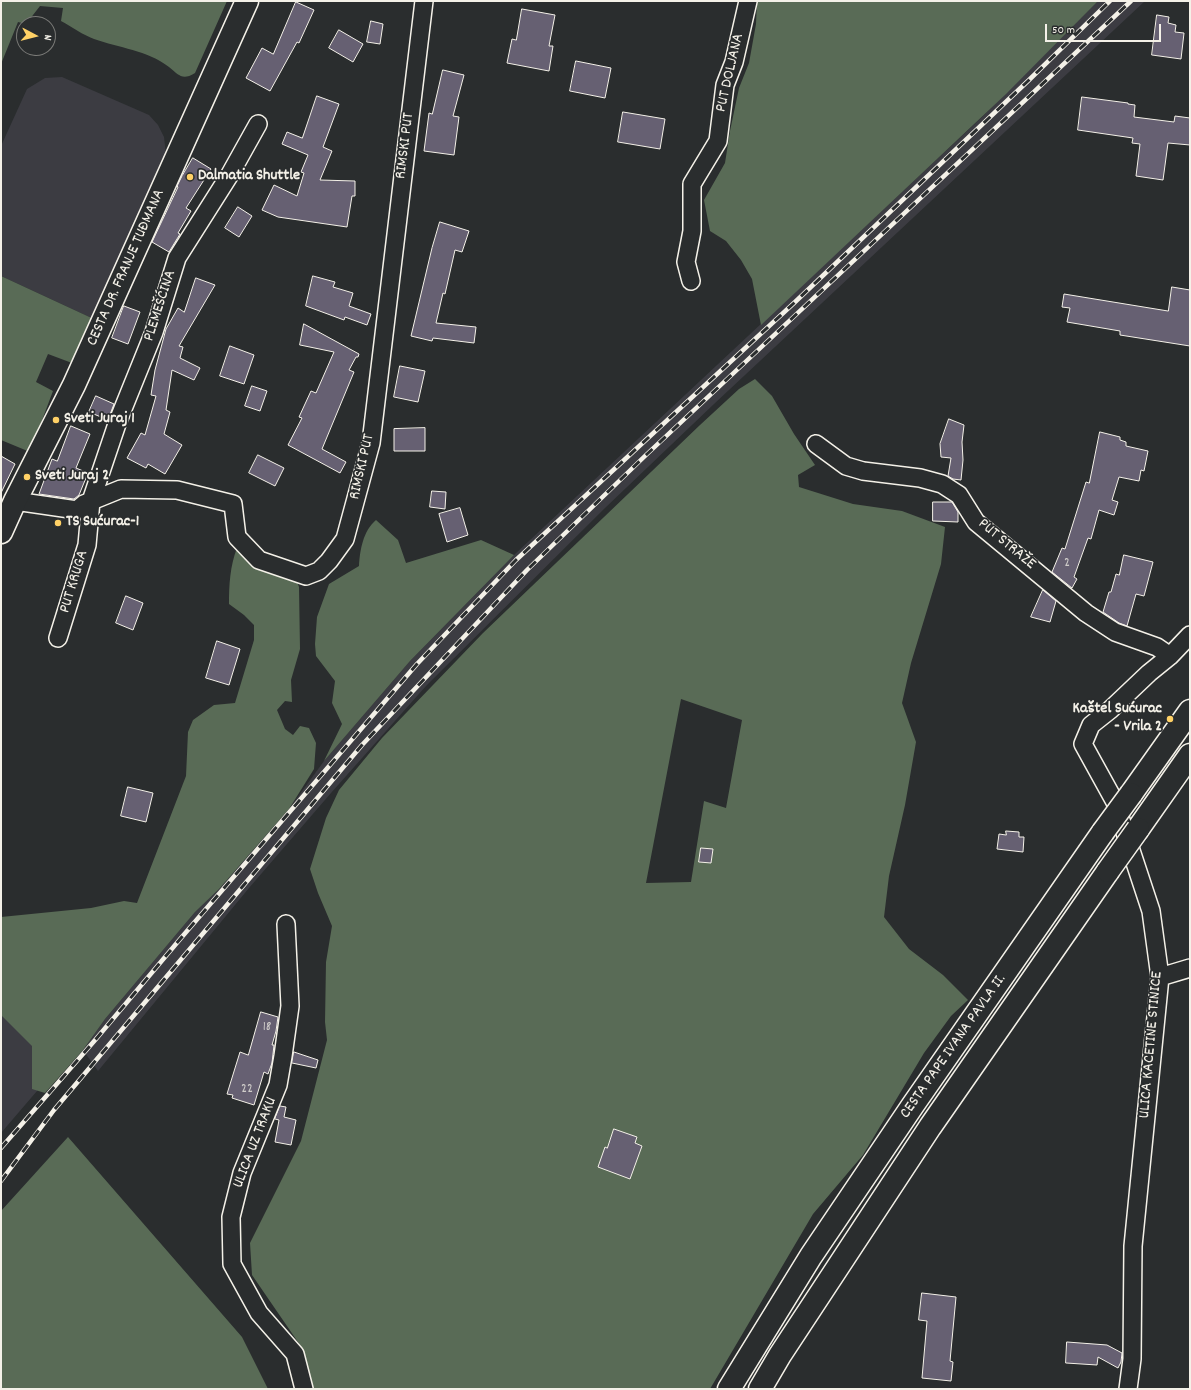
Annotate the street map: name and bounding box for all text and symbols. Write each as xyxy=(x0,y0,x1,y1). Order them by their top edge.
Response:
north arrow xyxy=(16,16,56,56)
scale bar xyxy=(1047,16,1163,42)
text: 50 m xyxy=(1052,22,1075,39)
street label: PUT DOLJANA xyxy=(713,32,749,114)
text: N xyxy=(39,34,55,41)
street label: RIMSKI PUT xyxy=(392,112,420,180)
place label: Dalmatia Shuttle xyxy=(198,167,300,187)
marker: Dalmatia Shuttle xyxy=(185,172,195,182)
street label: CESTA DR. FRANJE TUĐMANA xyxy=(84,187,170,349)
street label: PLEMEŠĆINA xyxy=(140,268,182,344)
place label: Sveti Juraj 1 xyxy=(64,410,135,430)
marker: Sveti Juraj 1 xyxy=(51,415,61,425)
street label: RIMSKI PUT xyxy=(346,432,380,502)
place label: Sveti Juraj 2 xyxy=(35,467,109,487)
marker: Sveti Juraj 2 xyxy=(22,472,32,482)
place label: TS Sućurac-1 xyxy=(66,513,139,533)
street label: PUT STRAŽE xyxy=(973,515,1039,575)
marker: TS Sućurac-1 xyxy=(53,518,63,528)
street label: PUT KRUGA xyxy=(56,548,94,616)
house number: 2 xyxy=(1064,556,1070,572)
place label: Kaštel Sućurac - Vrila 2 xyxy=(1073,700,1162,738)
marker: Kaštel Sućurac - Vrila 2 xyxy=(1165,714,1175,724)
street label: CESTA PAPE IVANA PAVLA II. xyxy=(897,971,1011,1123)
street label: ULICA KACETINE STINICE xyxy=(1136,971,1168,1119)
house number: 18 xyxy=(263,1020,271,1036)
house number: 22 xyxy=(241,1082,253,1098)
street label: ULICA UZ TRAKU xyxy=(230,1095,282,1191)

